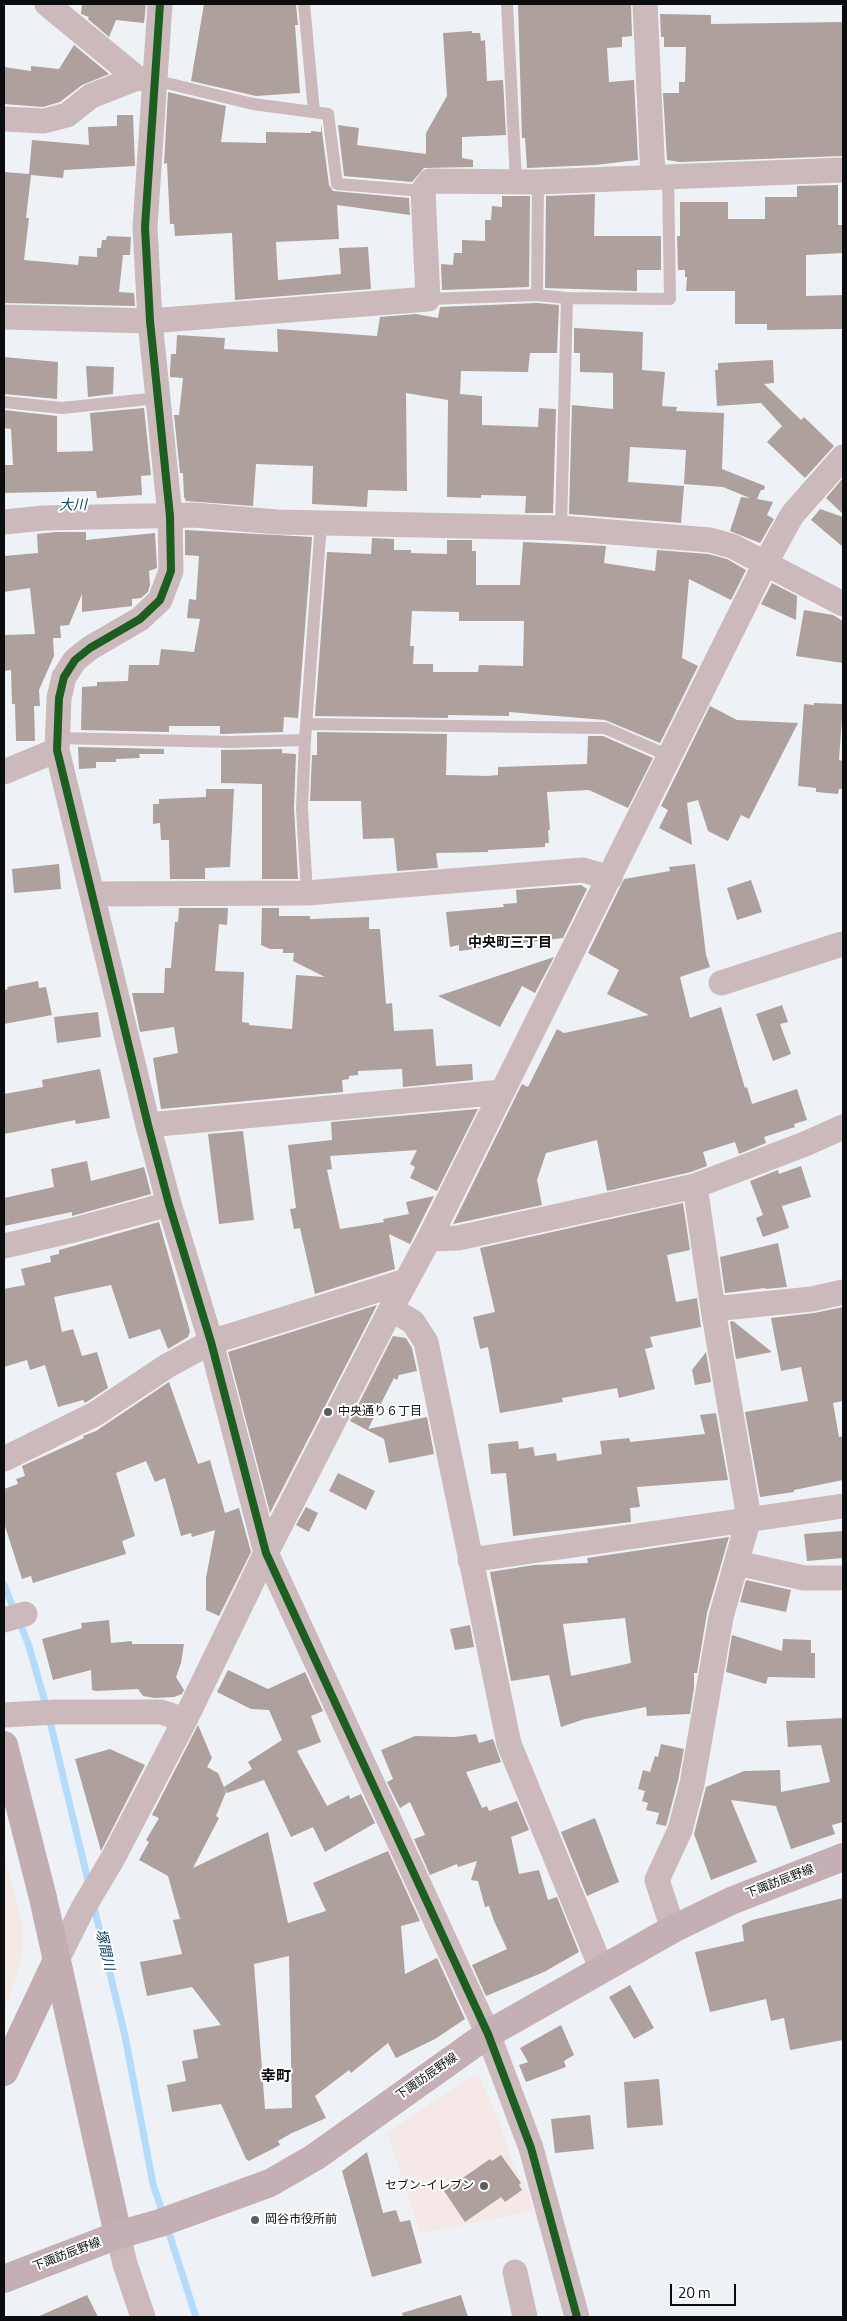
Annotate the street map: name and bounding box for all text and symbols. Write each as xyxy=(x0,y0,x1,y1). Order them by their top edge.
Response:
water label: 大川 xyxy=(59,497,87,515)
district label: 中央町三丁目 xyxy=(468,936,552,952)
place label: 中央通り６丁目 xyxy=(338,1405,422,1419)
marker: 中央通り６丁目 xyxy=(322,1406,334,1418)
street label: 下諏訪辰野線 xyxy=(744,1862,816,1902)
water label: 塚間川 xyxy=(91,1928,117,1972)
street label: 下諏訪辰野線 xyxy=(393,2050,461,2104)
district label: 幸町 xyxy=(261,2068,291,2086)
place label: セブン-イレブン xyxy=(385,2179,474,2193)
marker: セブン-イレブン xyxy=(478,2180,490,2192)
place label: 岡谷市役所前 xyxy=(265,2213,337,2227)
marker: 岡谷市役所前 xyxy=(249,2214,261,2226)
street label: 下諏訪辰野線 xyxy=(31,2235,103,2275)
scale bar xyxy=(672,2274,738,2306)
text: 20 m xyxy=(678,2281,711,2304)

